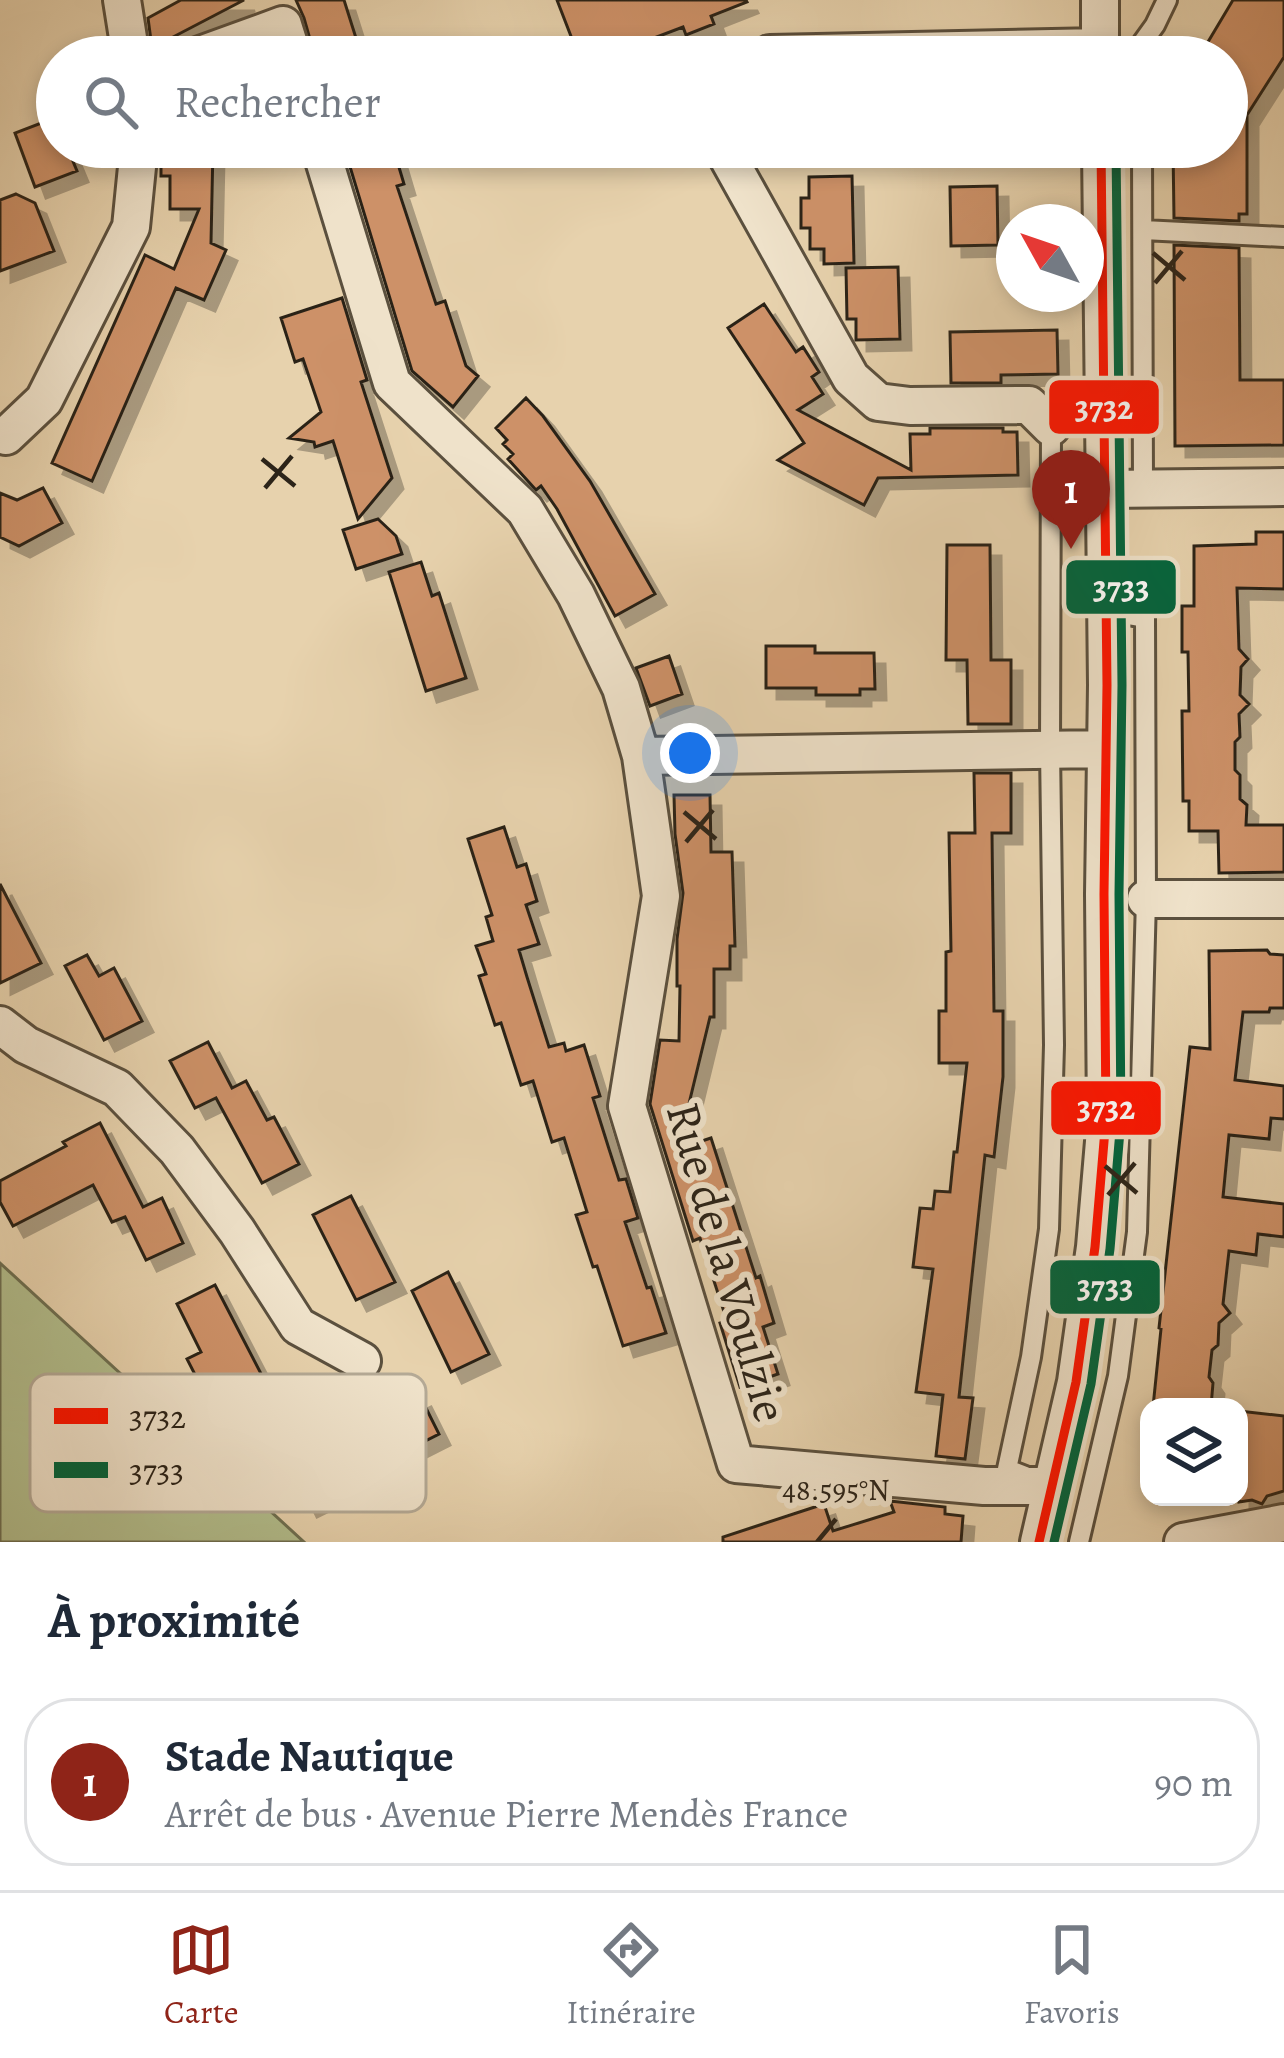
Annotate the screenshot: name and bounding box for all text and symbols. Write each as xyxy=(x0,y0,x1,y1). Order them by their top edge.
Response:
search box xyxy=(36,36,1248,168)
icon: search xyxy=(78,69,144,135)
text: Rechercher xyxy=(174,71,381,133)
north arrow xyxy=(996,204,1104,312)
line badge: 3732 xyxy=(1047,378,1161,436)
text: 3732 xyxy=(1075,385,1133,430)
pin: 1 xyxy=(1032,450,1110,549)
line badge: 3733 xyxy=(1064,558,1178,616)
text: 3733 xyxy=(1093,565,1149,610)
your location xyxy=(660,723,720,783)
line badge: 3732 xyxy=(1049,1079,1163,1137)
text: 3732 xyxy=(1077,1085,1135,1130)
street label: Rue de la Voulzie xyxy=(650,1094,804,1430)
line badge: 3733 xyxy=(1048,1258,1162,1316)
text: 3733 xyxy=(1077,1264,1133,1309)
legend xyxy=(30,1374,426,1512)
text: 3732 xyxy=(129,1394,186,1439)
map controls xyxy=(1140,1398,1248,1506)
button: layers xyxy=(1140,1398,1248,1506)
text: 3733 xyxy=(129,1448,184,1493)
text: 48.595°N xyxy=(782,1470,890,1510)
text: À proximité xyxy=(48,1585,300,1655)
text: Stade Nautique xyxy=(165,1725,454,1787)
text: 1 xyxy=(83,1756,97,1809)
text: 90 m xyxy=(1154,1756,1233,1809)
text: Arrêt de bus · Avenue Pierre Mendès France xyxy=(165,1787,848,1840)
tab: Carte xyxy=(164,1917,238,2034)
tab: Itinéraire xyxy=(567,1917,696,2034)
tab: Favoris xyxy=(1024,1917,1120,2034)

